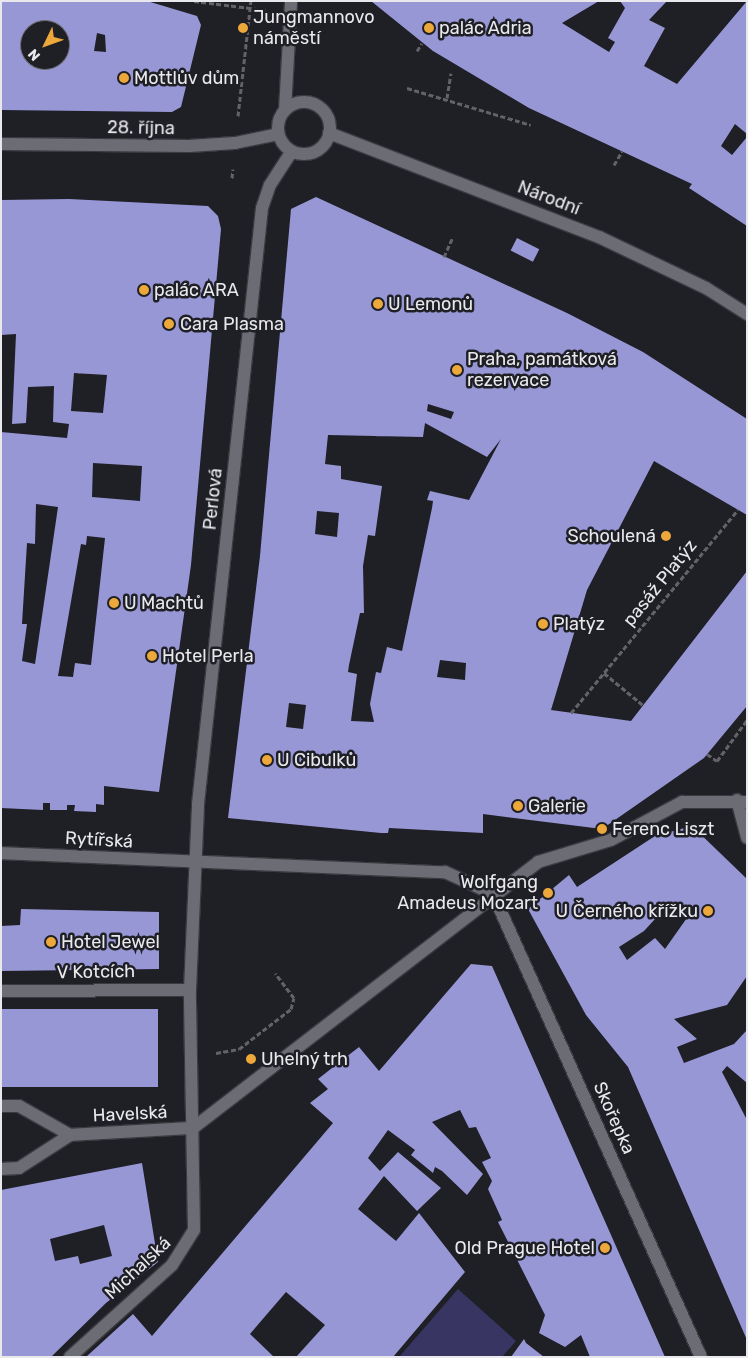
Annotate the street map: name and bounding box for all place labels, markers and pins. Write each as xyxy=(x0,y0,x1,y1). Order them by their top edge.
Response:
place label: Jungmannovo náměstí xyxy=(253,7,375,50)
place label: palác Adria xyxy=(439,17,532,39)
marker: Jungmannovo náměstí xyxy=(237,22,249,34)
marker: palác Adria xyxy=(423,22,435,34)
place label: Mottlův dům xyxy=(134,67,240,89)
marker: Mottlův dům xyxy=(118,72,130,84)
place label: palác ARA xyxy=(154,279,239,301)
marker: palác ARA xyxy=(138,284,150,296)
place label: U Lemonů xyxy=(388,293,473,315)
marker: U Lemonů xyxy=(372,298,384,310)
place label: Cara Plasma xyxy=(180,313,284,335)
marker: Cara Plasma xyxy=(162,317,176,331)
place label: Praha, památková rezervace xyxy=(467,349,617,392)
marker: Praha, památková rezervace xyxy=(451,364,463,376)
place label: Schoulená xyxy=(567,525,656,547)
marker: Schoulená xyxy=(660,530,672,542)
place label: U Machtů xyxy=(124,592,204,614)
marker: U Machtů xyxy=(108,597,120,609)
place label: Platýz xyxy=(553,613,605,635)
marker: Platýz xyxy=(537,618,549,630)
place label: Hotel Perla xyxy=(162,645,254,667)
marker: Hotel Perla xyxy=(146,650,158,662)
place label: U Cibulků xyxy=(277,749,356,771)
marker: U Cibulků xyxy=(261,754,273,766)
place label: Galerie xyxy=(528,795,586,817)
marker: Galerie xyxy=(512,800,524,812)
place label: Ferenc Liszt xyxy=(612,818,714,840)
marker: Ferenc Liszt xyxy=(596,823,608,835)
place label: Wolfgang Amadeus Mozart xyxy=(397,872,538,914)
marker: Wolfgang Amadeus Mozart xyxy=(542,887,554,899)
place label: U Černého křížku xyxy=(556,900,698,922)
marker: U Černého křížku xyxy=(702,905,714,917)
place label: Hotel Jewel xyxy=(61,931,160,953)
marker: Hotel Jewel xyxy=(45,936,57,948)
place label: Uhelný trh xyxy=(261,1048,349,1070)
marker: Uhelný trh xyxy=(245,1053,257,1065)
place label: Old Prague Hotel xyxy=(454,1237,595,1259)
marker: Old Prague Hotel xyxy=(599,1242,611,1254)

